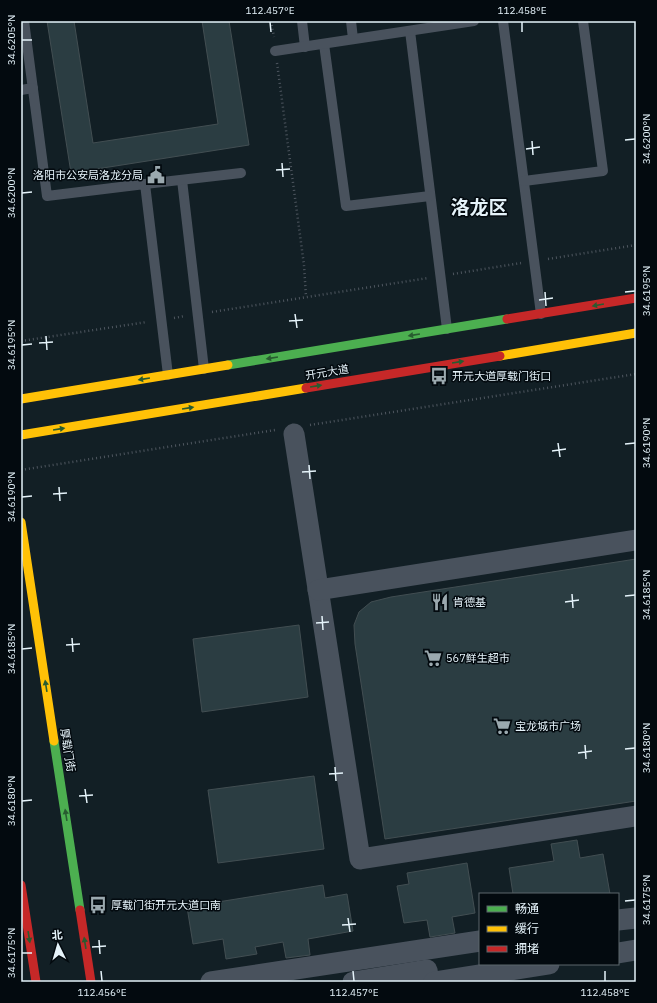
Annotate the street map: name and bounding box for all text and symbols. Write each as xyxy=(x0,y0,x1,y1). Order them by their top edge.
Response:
text: 112.457°E xyxy=(245,4,295,17)
text: 112.458°E xyxy=(497,4,547,17)
text: 34.6205°N xyxy=(5,15,18,65)
text: 34.6200°N xyxy=(640,114,653,164)
public building icon: 洛阳市公安局洛龙分局 xyxy=(146,165,166,185)
text: 34.6200°N xyxy=(5,168,18,218)
place label: 洛阳市公安局洛龙分局 xyxy=(33,168,143,182)
district label: 洛龙区 xyxy=(450,195,508,219)
text: 34.6195°N xyxy=(640,266,653,316)
one-way arrow xyxy=(591,302,604,308)
text: 34.6195°N xyxy=(5,320,18,370)
one-way arrow xyxy=(408,332,420,338)
one-way arrow xyxy=(266,355,278,361)
one-way arrow xyxy=(452,359,464,365)
street label: 开元大道 xyxy=(304,362,350,382)
bus stop icon: 开元大道厚载门街口 xyxy=(429,366,449,386)
place label: 开元大道厚载门街口 xyxy=(452,369,551,383)
one-way arrow xyxy=(138,376,150,382)
one-way arrow xyxy=(310,383,322,389)
one-way arrow xyxy=(182,404,194,410)
text: 34.6190°N xyxy=(640,418,653,468)
one-way arrow xyxy=(53,426,66,432)
text: 34.6190°N xyxy=(5,472,18,522)
text: 34.6185°N xyxy=(640,570,653,620)
restaurant icon: 肯德基 xyxy=(430,592,450,612)
place label: 肯德基 xyxy=(453,595,486,609)
text: 34.6185°N xyxy=(5,624,18,674)
supermarket icon: 567鲜生超市 xyxy=(423,648,443,668)
place label: 567鲜生超市 xyxy=(446,651,510,665)
one-way arrow xyxy=(43,680,49,692)
supermarket icon: 宝龙城市广场 xyxy=(492,716,512,736)
place label: 宝龙城市广场 xyxy=(515,719,581,733)
text: 34.6180°N xyxy=(640,723,653,773)
street label: 厚载门街 xyxy=(58,727,78,773)
text: 34.6180°N xyxy=(5,776,18,826)
one-way arrow xyxy=(63,809,69,821)
text: 34.6175°N xyxy=(640,875,653,925)
legend xyxy=(479,893,619,965)
bus stop icon: 厚载门街开元大道口南 xyxy=(88,895,108,915)
place label: 厚载门街开元大道口南 xyxy=(111,898,221,912)
text: 畅通 xyxy=(515,901,539,916)
text: 缓行 xyxy=(515,921,539,936)
north arrow xyxy=(38,925,78,965)
text: 34.6175°N xyxy=(5,928,18,978)
text: 北 xyxy=(51,928,63,942)
one-way arrow xyxy=(26,931,32,943)
one-way arrow xyxy=(82,937,88,950)
text: 拥堵 xyxy=(515,941,539,956)
text: 112.456°E xyxy=(77,986,127,999)
text: 112.457°E xyxy=(329,986,379,999)
text: 112.458°E xyxy=(580,986,630,999)

